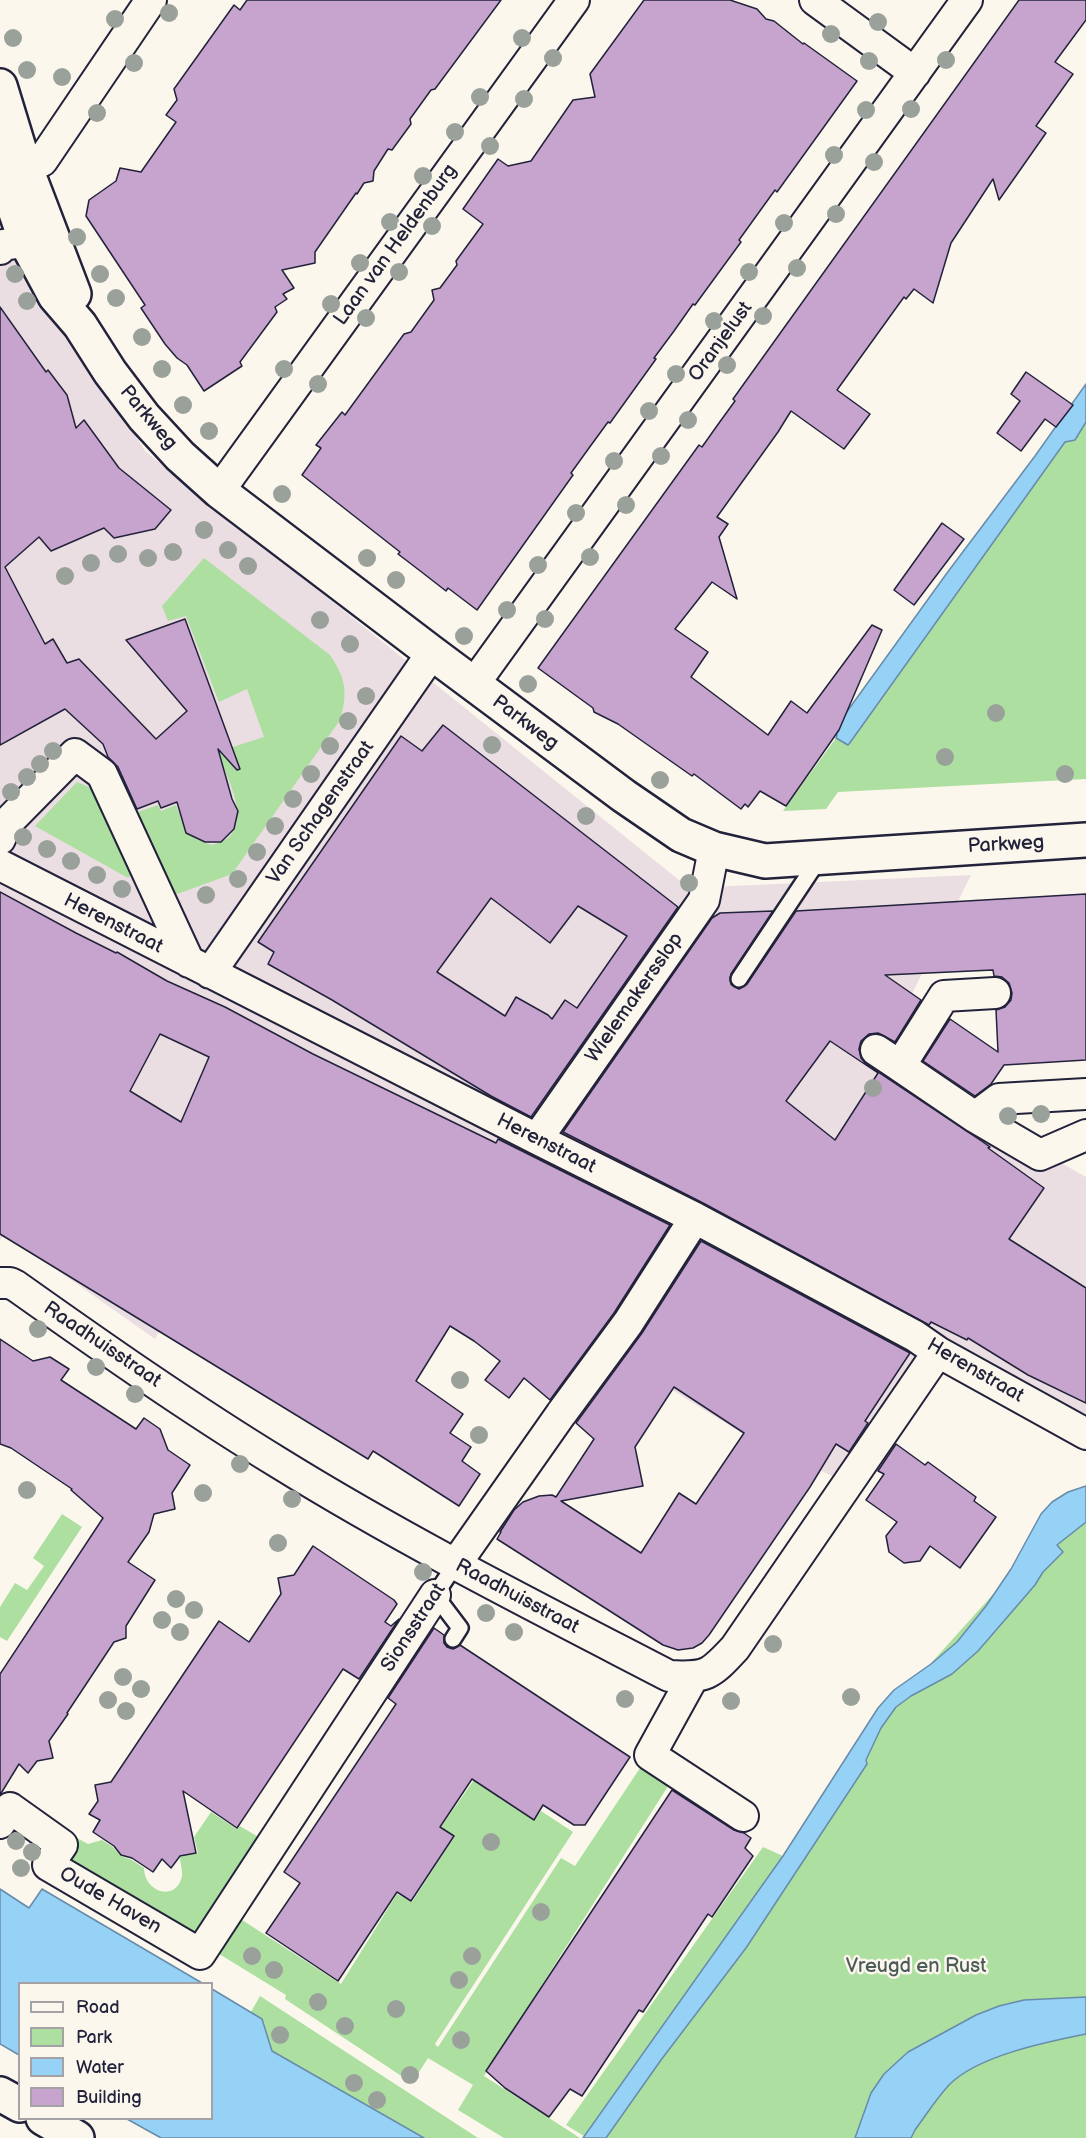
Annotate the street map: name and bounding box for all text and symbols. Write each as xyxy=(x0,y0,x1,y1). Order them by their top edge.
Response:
street label: Laan van Heldenburg xyxy=(329,160,463,330)
street label: Oranjelust xyxy=(684,297,758,387)
street label: Parkweg xyxy=(114,381,182,455)
street label: Parkweg xyxy=(487,690,563,756)
street label: Van Schagenstraat xyxy=(262,736,380,890)
street label: Parkweg xyxy=(967,831,1045,859)
street label: Herenstraat xyxy=(59,889,167,959)
street label: Wielemakersslop xyxy=(581,928,689,1068)
street label: Herenstraat xyxy=(492,1109,600,1179)
street label: Raadhuisstraat xyxy=(39,1297,165,1393)
street label: Herenstraat xyxy=(922,1334,1028,1408)
street label: Raadhuisstraat xyxy=(451,1554,583,1640)
street label: Sionsstraat xyxy=(376,1579,452,1677)
street label: Oude Haven xyxy=(55,1862,165,1940)
park label: Vreugd en Rust xyxy=(846,1955,986,1979)
legend xyxy=(18,1982,213,2120)
text: Road xyxy=(76,1997,120,2018)
text: Park xyxy=(76,2027,112,2048)
text: Water xyxy=(76,2057,124,2078)
text: Building xyxy=(76,2087,142,2108)

